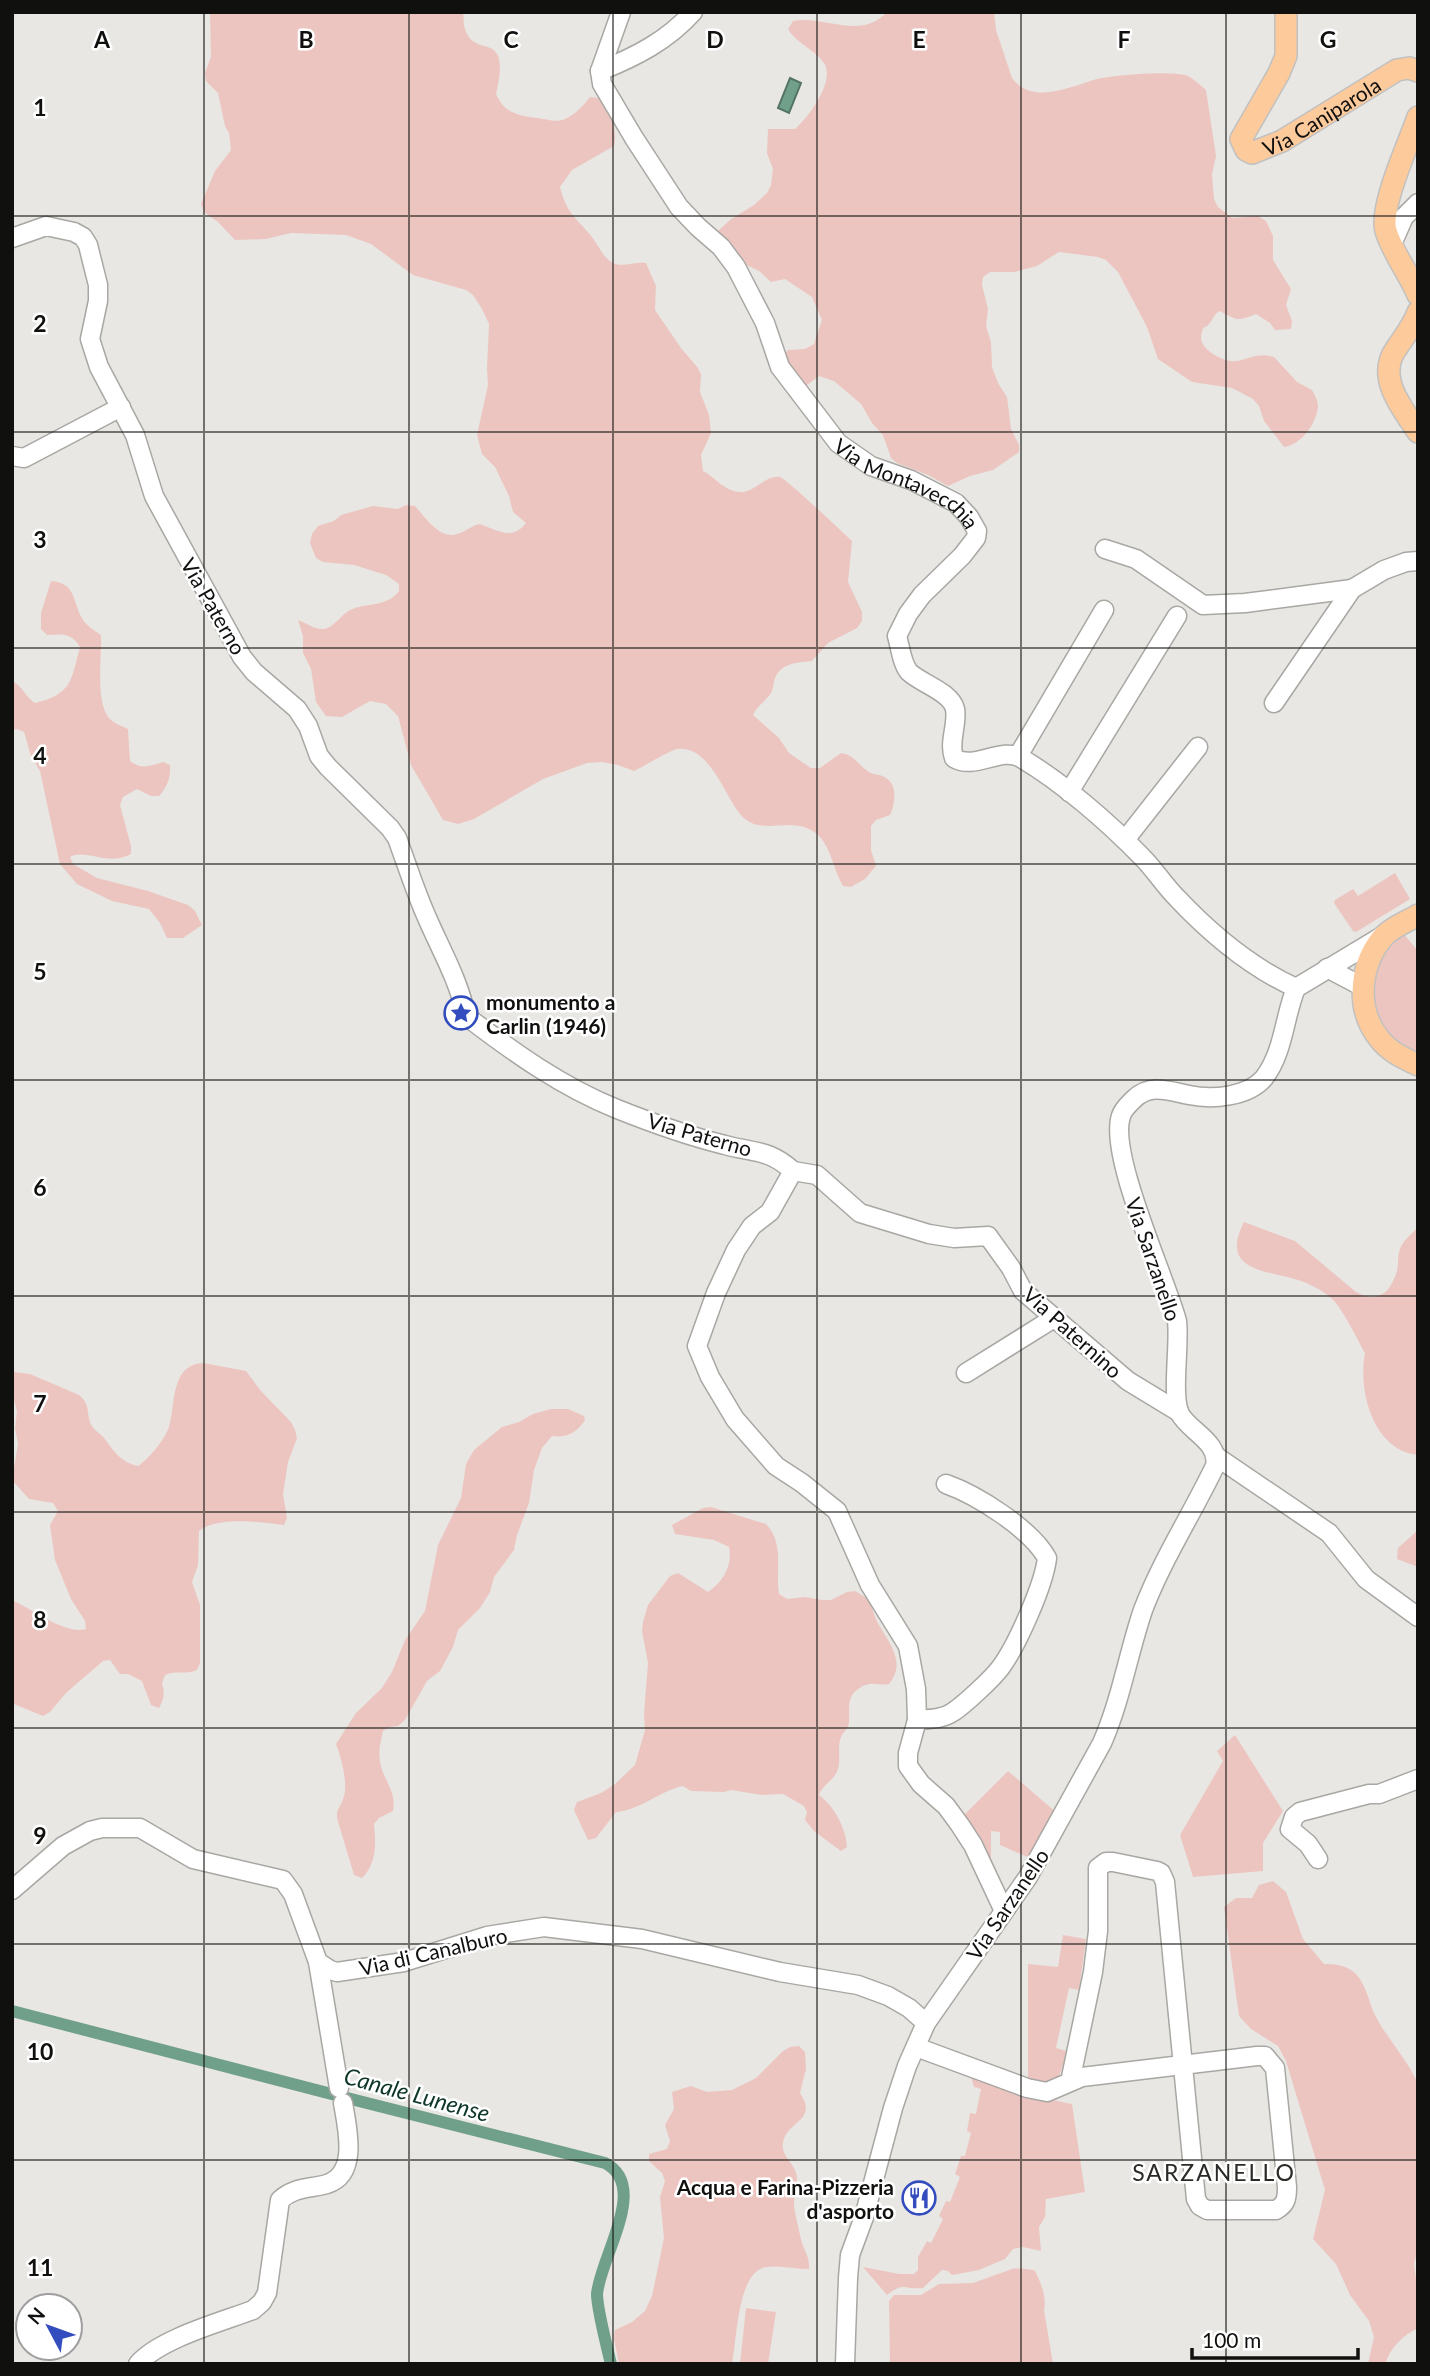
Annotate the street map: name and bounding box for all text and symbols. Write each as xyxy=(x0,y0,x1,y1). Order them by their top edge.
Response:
text: A xyxy=(93,25,111,53)
text: B xyxy=(298,25,314,53)
text: C xyxy=(503,25,519,53)
text: D xyxy=(706,25,724,53)
text: E xyxy=(912,25,926,53)
text: F xyxy=(1117,25,1131,53)
text: G xyxy=(1320,25,1336,53)
street label: Via Caniparola xyxy=(1259,71,1385,160)
text: 1 xyxy=(33,93,47,121)
text: 2 xyxy=(33,309,47,337)
street label: Via Montavecchia xyxy=(830,432,985,533)
text: 3 xyxy=(33,525,47,553)
street label: Via Paterno xyxy=(176,553,252,659)
text: 4 xyxy=(33,741,47,769)
text: 5 xyxy=(33,957,47,985)
place label: monumento a Carlin (1946) xyxy=(486,989,615,1038)
place icon: monumento a Carlin (1946) xyxy=(442,994,480,1032)
street label: Via Paterno xyxy=(645,1107,755,1161)
text: 6 xyxy=(33,1173,47,1201)
street label: Via Sarzanello xyxy=(1121,1194,1187,1324)
street label: Via Paternino xyxy=(1018,1281,1128,1383)
text: 7 xyxy=(33,1389,47,1417)
text: 8 xyxy=(33,1605,47,1633)
text: 9 xyxy=(33,1821,47,1849)
street label: Via Sarzanello xyxy=(961,1843,1053,1964)
street label: Via di Canalburo xyxy=(356,1922,510,1980)
text: 10 xyxy=(27,2037,53,2065)
water label: Canale Lunense xyxy=(341,2061,493,2127)
district label: SARZANELLO xyxy=(1132,2158,1296,2186)
place label: Acqua e Farina-Pizzeria d'asporto xyxy=(676,2174,894,2223)
restaurant icon: Acqua e Farina-Pizzeria d'asporto xyxy=(900,2179,938,2217)
text: 11 xyxy=(27,2253,53,2281)
north arrow xyxy=(14,2292,84,2362)
text: N xyxy=(22,2302,49,2329)
scale bar xyxy=(1192,2316,1358,2360)
text: 100 m xyxy=(1202,2327,1261,2352)

